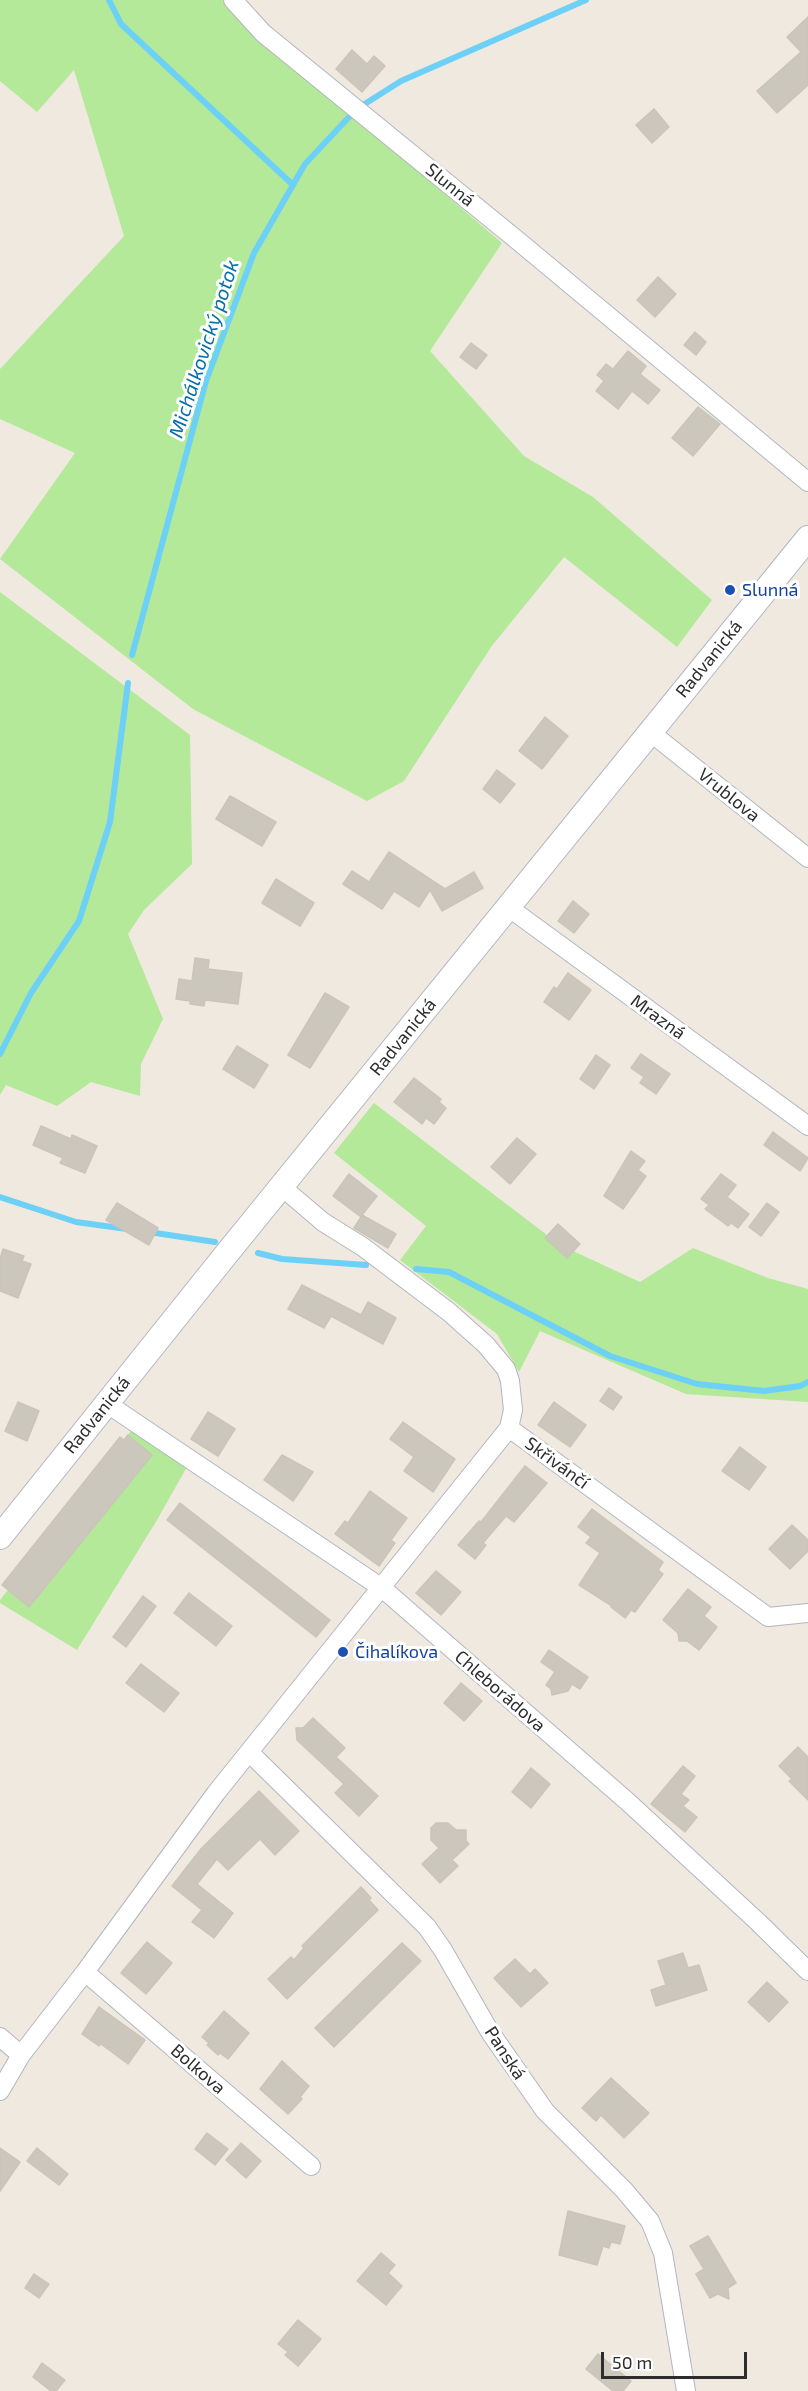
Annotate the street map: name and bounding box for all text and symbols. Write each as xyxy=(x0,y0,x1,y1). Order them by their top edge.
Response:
street label: Slunná xyxy=(421,159,479,211)
water label: Michálkovický potok xyxy=(164,257,244,441)
place label: Slunná xyxy=(742,579,799,601)
marker: Slunná xyxy=(723,583,737,597)
street label: Radvanická xyxy=(671,616,747,702)
street label: Vrublova xyxy=(694,764,764,826)
street label: Mrazná xyxy=(626,990,690,1044)
street label: Radvanická xyxy=(365,994,441,1080)
street label: Radvanická xyxy=(59,1372,135,1458)
street label: Skřivánčí xyxy=(521,1433,593,1493)
place label: Čihalíkova xyxy=(355,1641,438,1663)
marker: Čihalíkova xyxy=(336,1645,350,1659)
street label: Chleborádova xyxy=(450,1646,550,1736)
street label: Panská xyxy=(480,2022,530,2084)
street label: Bolkova xyxy=(166,2040,230,2098)
scale bar xyxy=(604,2340,750,2378)
text: 50 m xyxy=(612,2351,652,2373)

